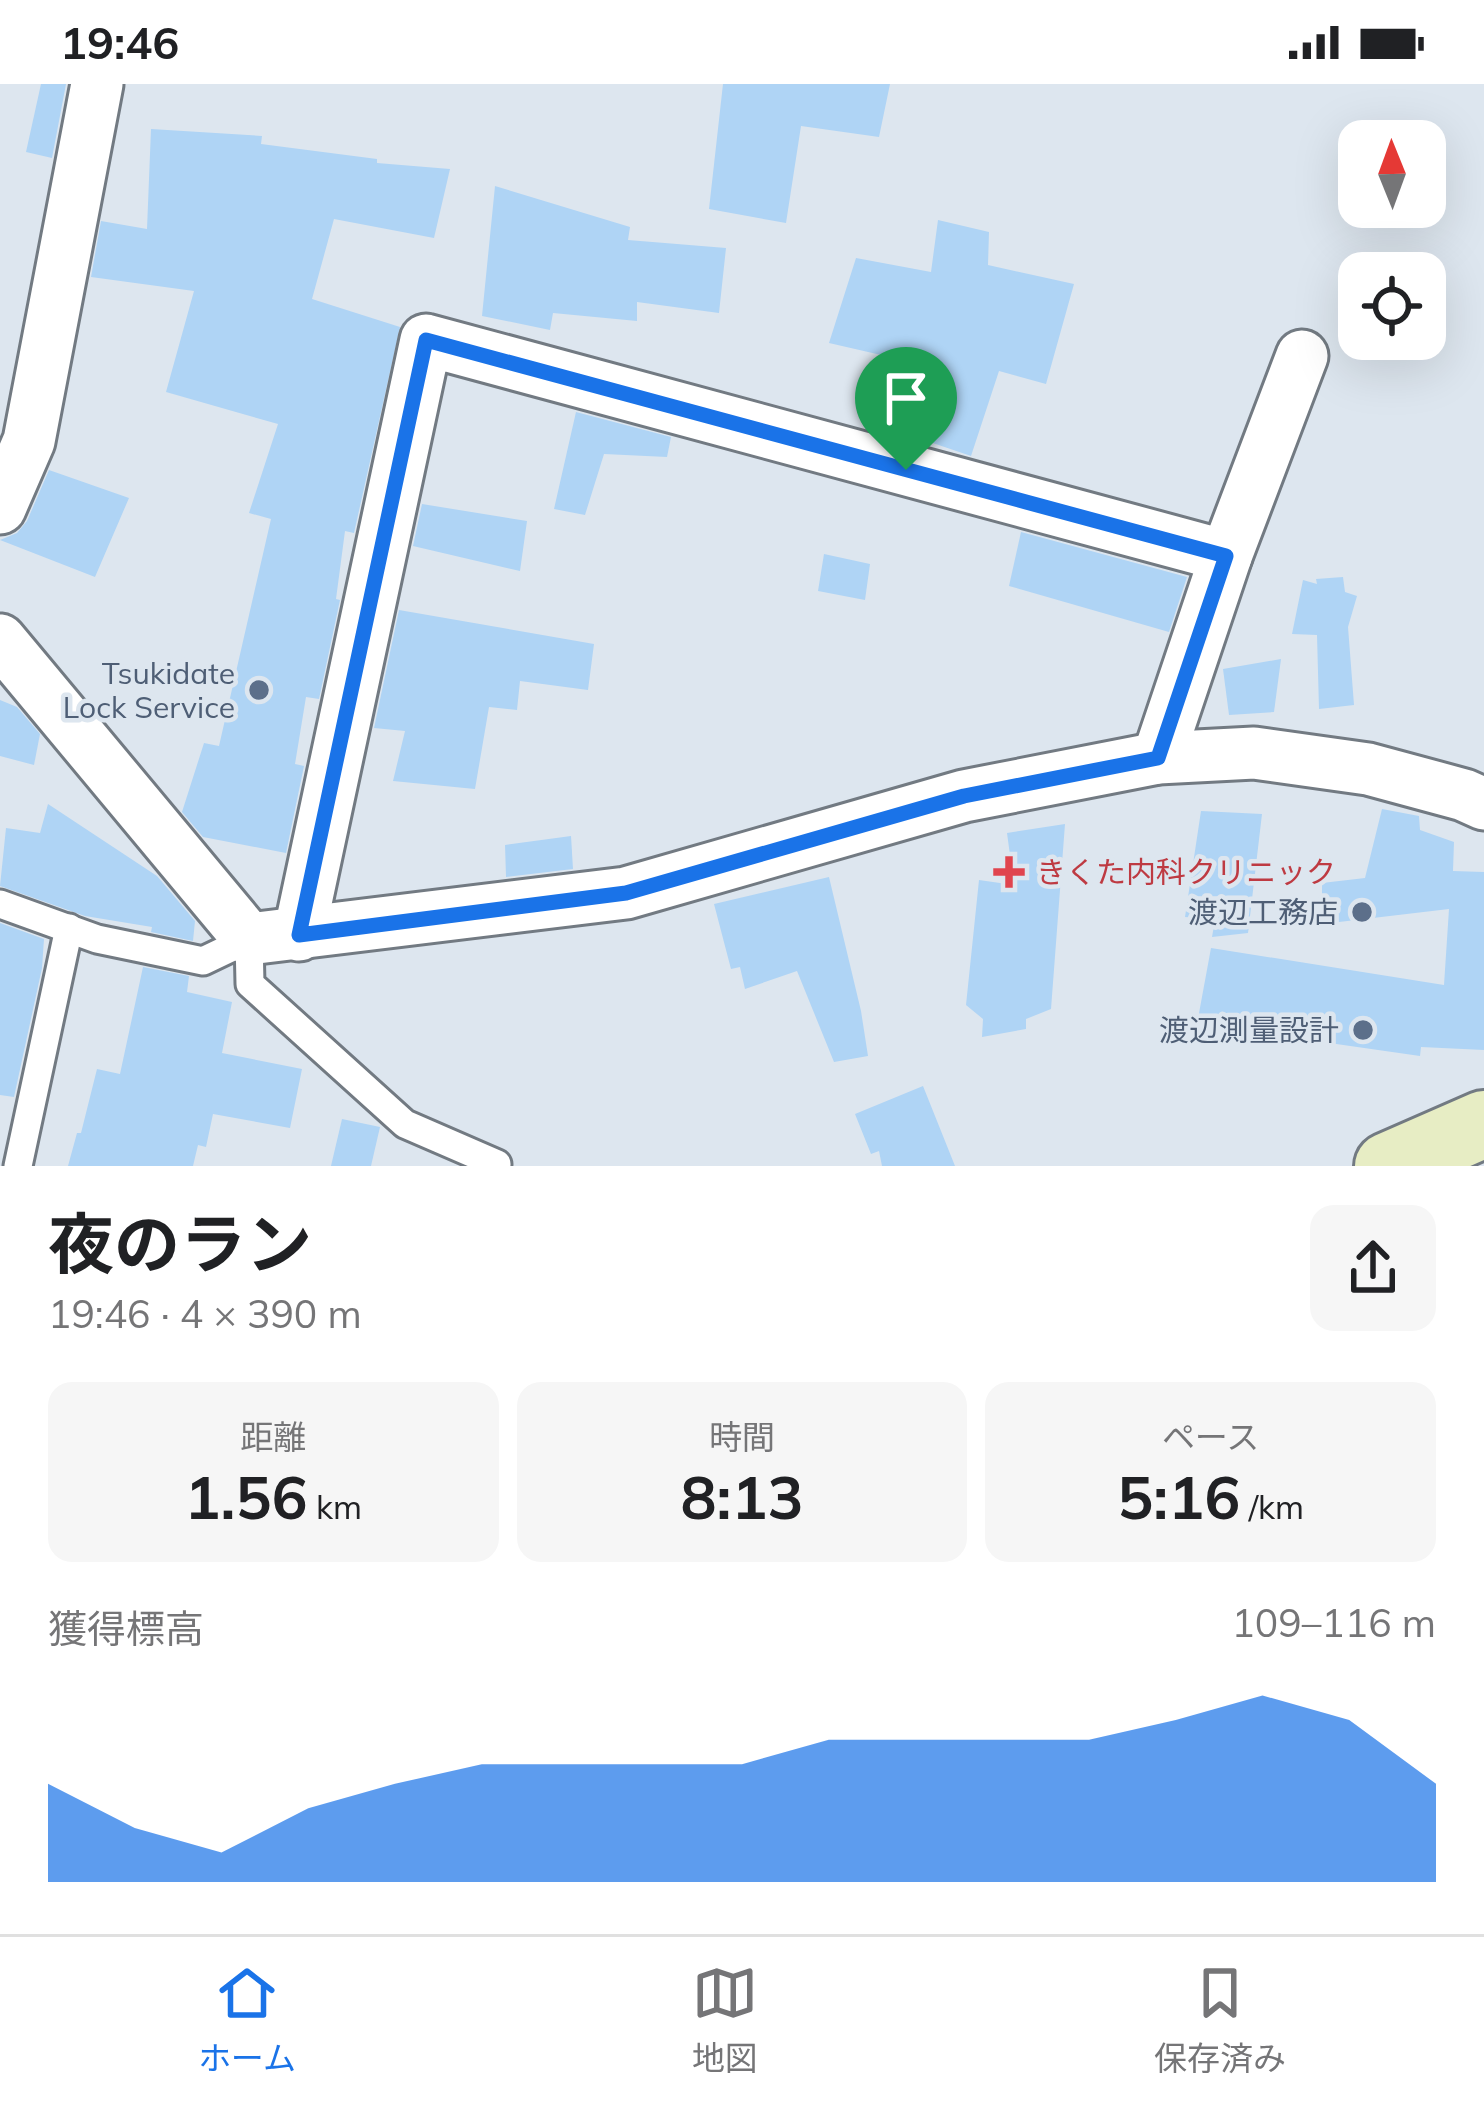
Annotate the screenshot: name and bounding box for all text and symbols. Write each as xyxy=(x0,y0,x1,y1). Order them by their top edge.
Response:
text: 19:46 xyxy=(60,14,179,70)
north arrow xyxy=(1338,120,1446,228)
map controls xyxy=(1338,120,1446,360)
button: locate xyxy=(1338,252,1446,360)
pin xyxy=(855,347,957,470)
icon: arrive xyxy=(873,365,939,431)
place label: Tsukidate Lock Service xyxy=(63,654,235,726)
marker: Tsukidate Lock Service xyxy=(246,677,272,703)
place label: きくた内科クリニック xyxy=(1036,853,1336,891)
marker: きくた内科クリニック xyxy=(993,856,1025,888)
place label: 渡辺工務店 xyxy=(1188,893,1338,931)
marker: 渡辺工務店 xyxy=(1349,899,1375,925)
place label: 渡辺測量設計 xyxy=(1159,1011,1339,1049)
marker: 渡辺測量設計 xyxy=(1350,1017,1376,1043)
text: 夜のラン xyxy=(48,1202,312,1285)
button: share xyxy=(1310,1205,1436,1331)
text: 19:46 · 4 × 390 m xyxy=(48,1289,362,1338)
text: 距離 xyxy=(240,1416,306,1457)
text: 時間 xyxy=(709,1416,775,1457)
text: ペース xyxy=(1162,1416,1259,1457)
text: 1.56 xyxy=(185,1459,307,1534)
text: 8:13 xyxy=(681,1459,803,1534)
text: 5:16 xyxy=(1117,1459,1240,1534)
text: km xyxy=(307,1486,362,1527)
text: /km xyxy=(1240,1486,1304,1527)
text: 109–116 m xyxy=(1231,1598,1436,1647)
text: 獲得標高 xyxy=(48,1604,204,1653)
tab: ホーム xyxy=(198,1960,296,2080)
tab: 地図 xyxy=(692,1960,758,2080)
tab: 保存済み xyxy=(1154,1960,1286,2080)

